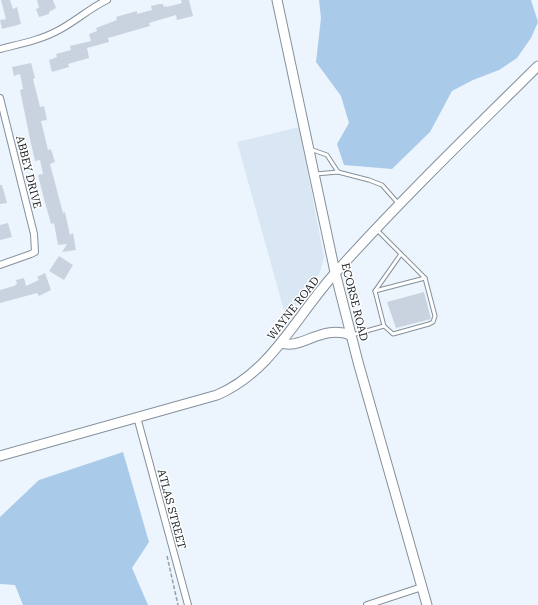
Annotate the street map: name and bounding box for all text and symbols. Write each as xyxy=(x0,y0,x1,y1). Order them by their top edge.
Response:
street label: ABBEY DRIVE xyxy=(13,134,44,210)
street label: ECORSE ROAD xyxy=(339,262,371,343)
street label: WAYNE ROAD xyxy=(265,274,322,342)
street label: ATLAS STREET xyxy=(155,468,188,550)

